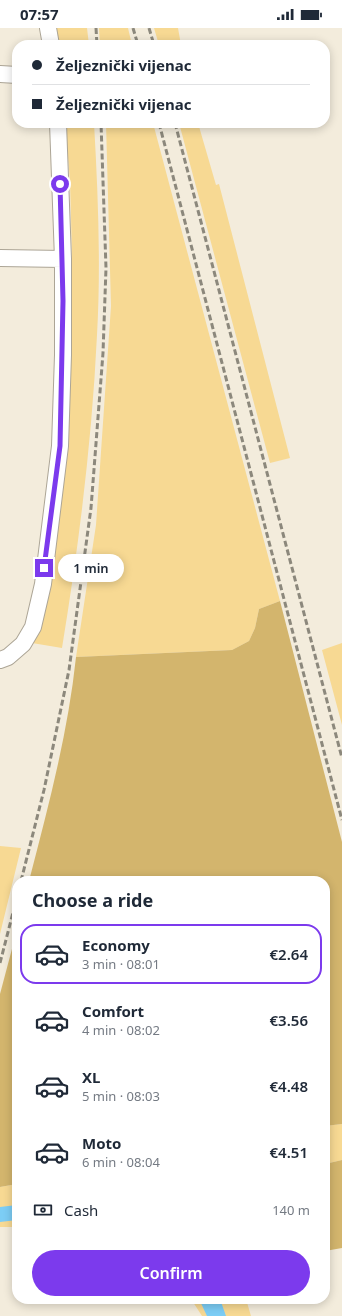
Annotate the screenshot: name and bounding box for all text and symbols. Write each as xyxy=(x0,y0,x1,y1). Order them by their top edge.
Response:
text: 07:57 xyxy=(20,4,59,24)
text: Željeznički vijenac xyxy=(56,55,191,75)
text: Željeznički vijenac xyxy=(56,94,191,114)
route start xyxy=(51,175,69,193)
callout: 1 min xyxy=(58,554,124,582)
route end xyxy=(35,559,53,577)
text: 1 min xyxy=(73,559,109,577)
text: Choose a ride xyxy=(32,888,153,912)
text: Economy xyxy=(82,935,150,955)
icon: car xyxy=(34,936,70,972)
text: €2.64 xyxy=(270,944,308,964)
text: 3 min · 08:01 xyxy=(82,955,160,973)
text: Comfort xyxy=(82,1001,144,1021)
icon: car xyxy=(34,1002,70,1038)
text: €3.56 xyxy=(270,1010,308,1030)
text: 4 min · 08:02 xyxy=(82,1021,160,1039)
text: XL xyxy=(82,1067,100,1087)
icon: car xyxy=(34,1068,70,1104)
text: €4.48 xyxy=(270,1076,308,1096)
text: 5 min · 08:03 xyxy=(82,1087,160,1105)
text: Moto xyxy=(82,1133,121,1153)
icon: car xyxy=(34,1134,70,1170)
text: €4.51 xyxy=(270,1142,308,1162)
text: 6 min · 08:04 xyxy=(82,1153,160,1171)
icon: cash xyxy=(32,1199,54,1221)
text: Cash xyxy=(64,1200,98,1220)
text: 140 m xyxy=(272,1201,310,1219)
button: Confirm xyxy=(32,1250,310,1296)

